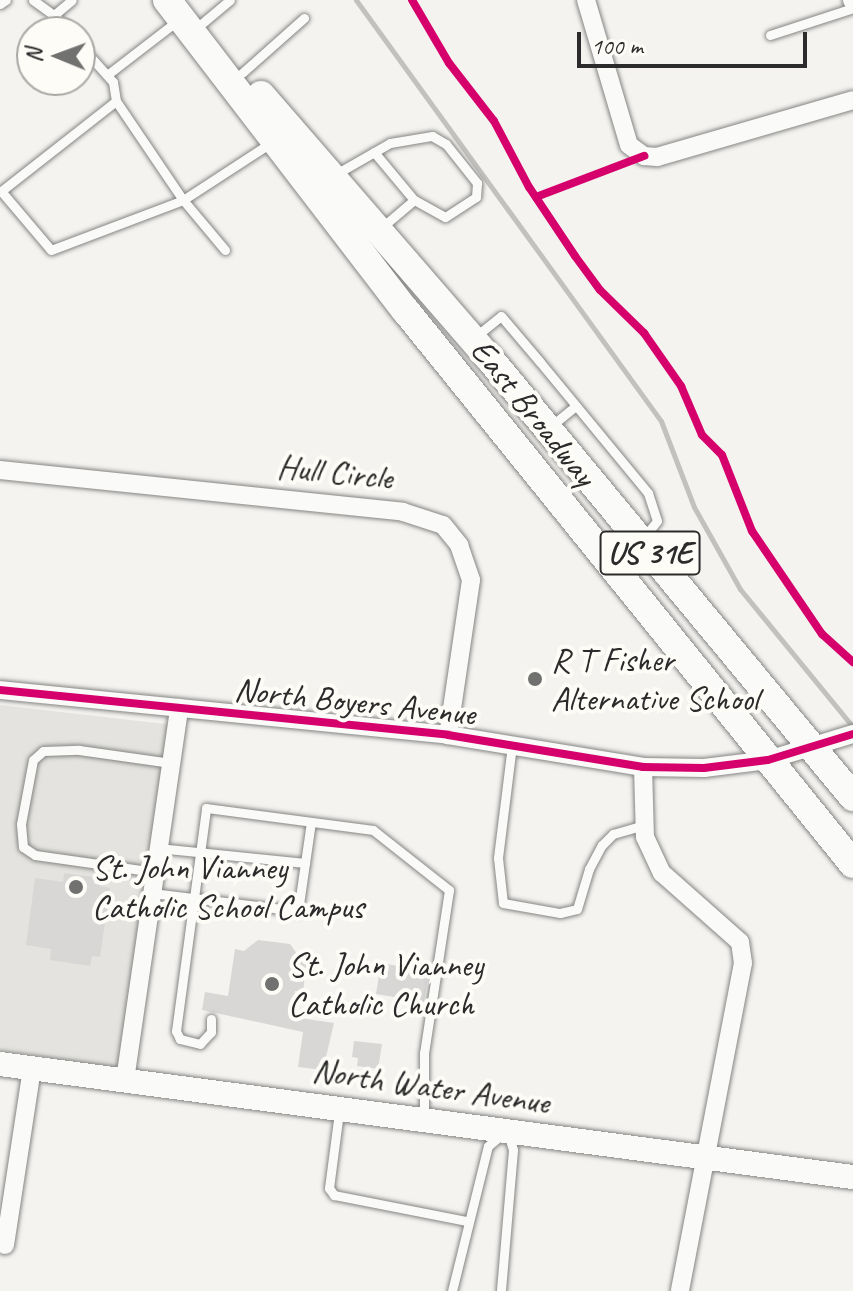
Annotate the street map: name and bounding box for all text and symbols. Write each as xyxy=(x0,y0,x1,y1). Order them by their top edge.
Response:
north arrow xyxy=(16,16,96,96)
scale bar xyxy=(581,16,811,66)
text: 100 m xyxy=(591,31,643,61)
text: N xyxy=(20,49,48,63)
street label: East Broadway xyxy=(463,331,605,493)
street label: Hull Circle xyxy=(276,446,394,498)
road number: US 31E xyxy=(598,525,702,581)
place label: R T Fisher Alternative School xyxy=(551,639,759,718)
street label: North Boyers Avenue xyxy=(233,668,477,734)
marker: R T Fisher Alternative School xyxy=(526,670,544,688)
place label: St. John Vianney Catholic School Campus xyxy=(92,847,362,926)
marker: St. John Vianney Catholic School Campus xyxy=(67,878,85,896)
place label: St. John Vianney Catholic Church xyxy=(288,944,483,1024)
marker: St. John Vianney Catholic Church xyxy=(263,975,281,993)
street label: North Water Avenue xyxy=(309,1049,553,1123)

